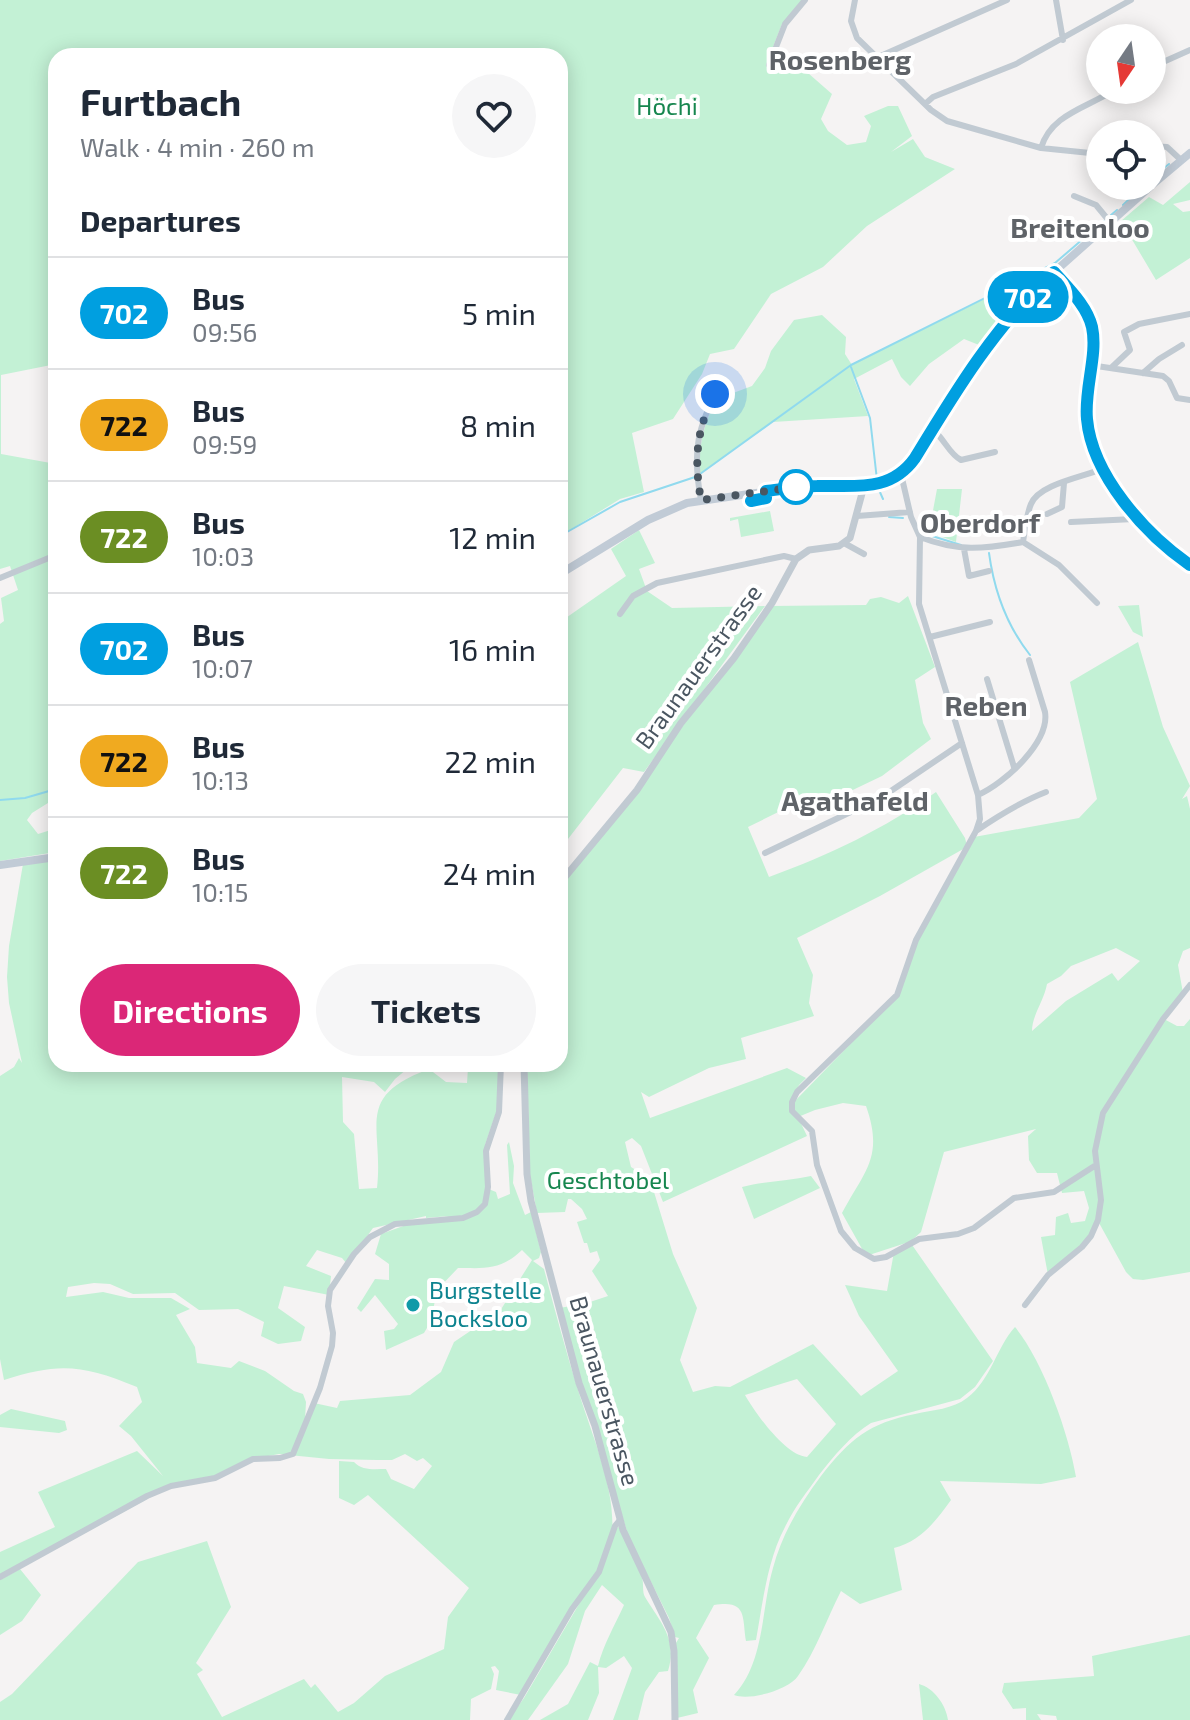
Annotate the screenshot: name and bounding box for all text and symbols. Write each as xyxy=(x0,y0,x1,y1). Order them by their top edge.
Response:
north arrow xyxy=(1086,24,1166,104)
map controls xyxy=(1086,24,1166,200)
district label: Rosenberg xyxy=(769,42,911,76)
button: heart xyxy=(452,74,536,158)
text: Furtbach xyxy=(80,78,241,124)
park label: Höchi xyxy=(636,91,698,120)
button: locate xyxy=(1086,120,1166,200)
text: Walk · 4 min · 260 m xyxy=(80,131,315,162)
text: Departures xyxy=(80,202,241,238)
district label: Breitenloo xyxy=(1010,210,1150,244)
line badge: 702 xyxy=(982,271,1074,323)
text: Bus xyxy=(192,280,245,316)
text: 702 xyxy=(1004,280,1052,314)
text: 5 min xyxy=(462,295,536,331)
text: 702 xyxy=(100,296,148,330)
text: 09:56 xyxy=(192,316,258,347)
your location xyxy=(695,374,735,414)
text: Bus xyxy=(192,392,245,428)
text: 8 min xyxy=(460,407,536,443)
text: 722 xyxy=(100,408,148,442)
text: 09:59 xyxy=(192,428,258,459)
unlabelled marker xyxy=(779,470,813,504)
text: Bus xyxy=(192,504,245,540)
district label: Oberdorf xyxy=(920,505,1041,539)
text: 12 min xyxy=(449,519,536,555)
text: 722 xyxy=(100,520,148,554)
text: 10:03 xyxy=(192,540,254,571)
street label: Braunauerstrasse xyxy=(628,578,767,754)
text: Bus xyxy=(192,616,245,652)
text: 16 min xyxy=(449,631,536,667)
text: 702 xyxy=(100,632,148,666)
text: 10:07 xyxy=(192,652,253,683)
district label: Reben xyxy=(944,688,1028,722)
text: Bus xyxy=(192,728,245,764)
text: 22 min xyxy=(444,743,536,779)
text: 722 xyxy=(100,744,148,778)
text: 10:13 xyxy=(192,764,249,795)
district label: Agathafeld xyxy=(781,783,929,817)
text: Bus xyxy=(192,840,245,876)
text: 24 min xyxy=(443,855,536,891)
text: 722 xyxy=(100,856,148,890)
text: 10:15 xyxy=(192,876,248,907)
button: Directions xyxy=(80,964,300,1056)
button: Tickets xyxy=(316,964,536,1056)
park label: Geschtobel xyxy=(547,1165,669,1194)
place label: Burgstelle Bocksloo xyxy=(429,1275,542,1332)
street label: Braunauerstrasse xyxy=(564,1292,646,1489)
marker: Burgstelle Bocksloo xyxy=(404,1296,422,1314)

